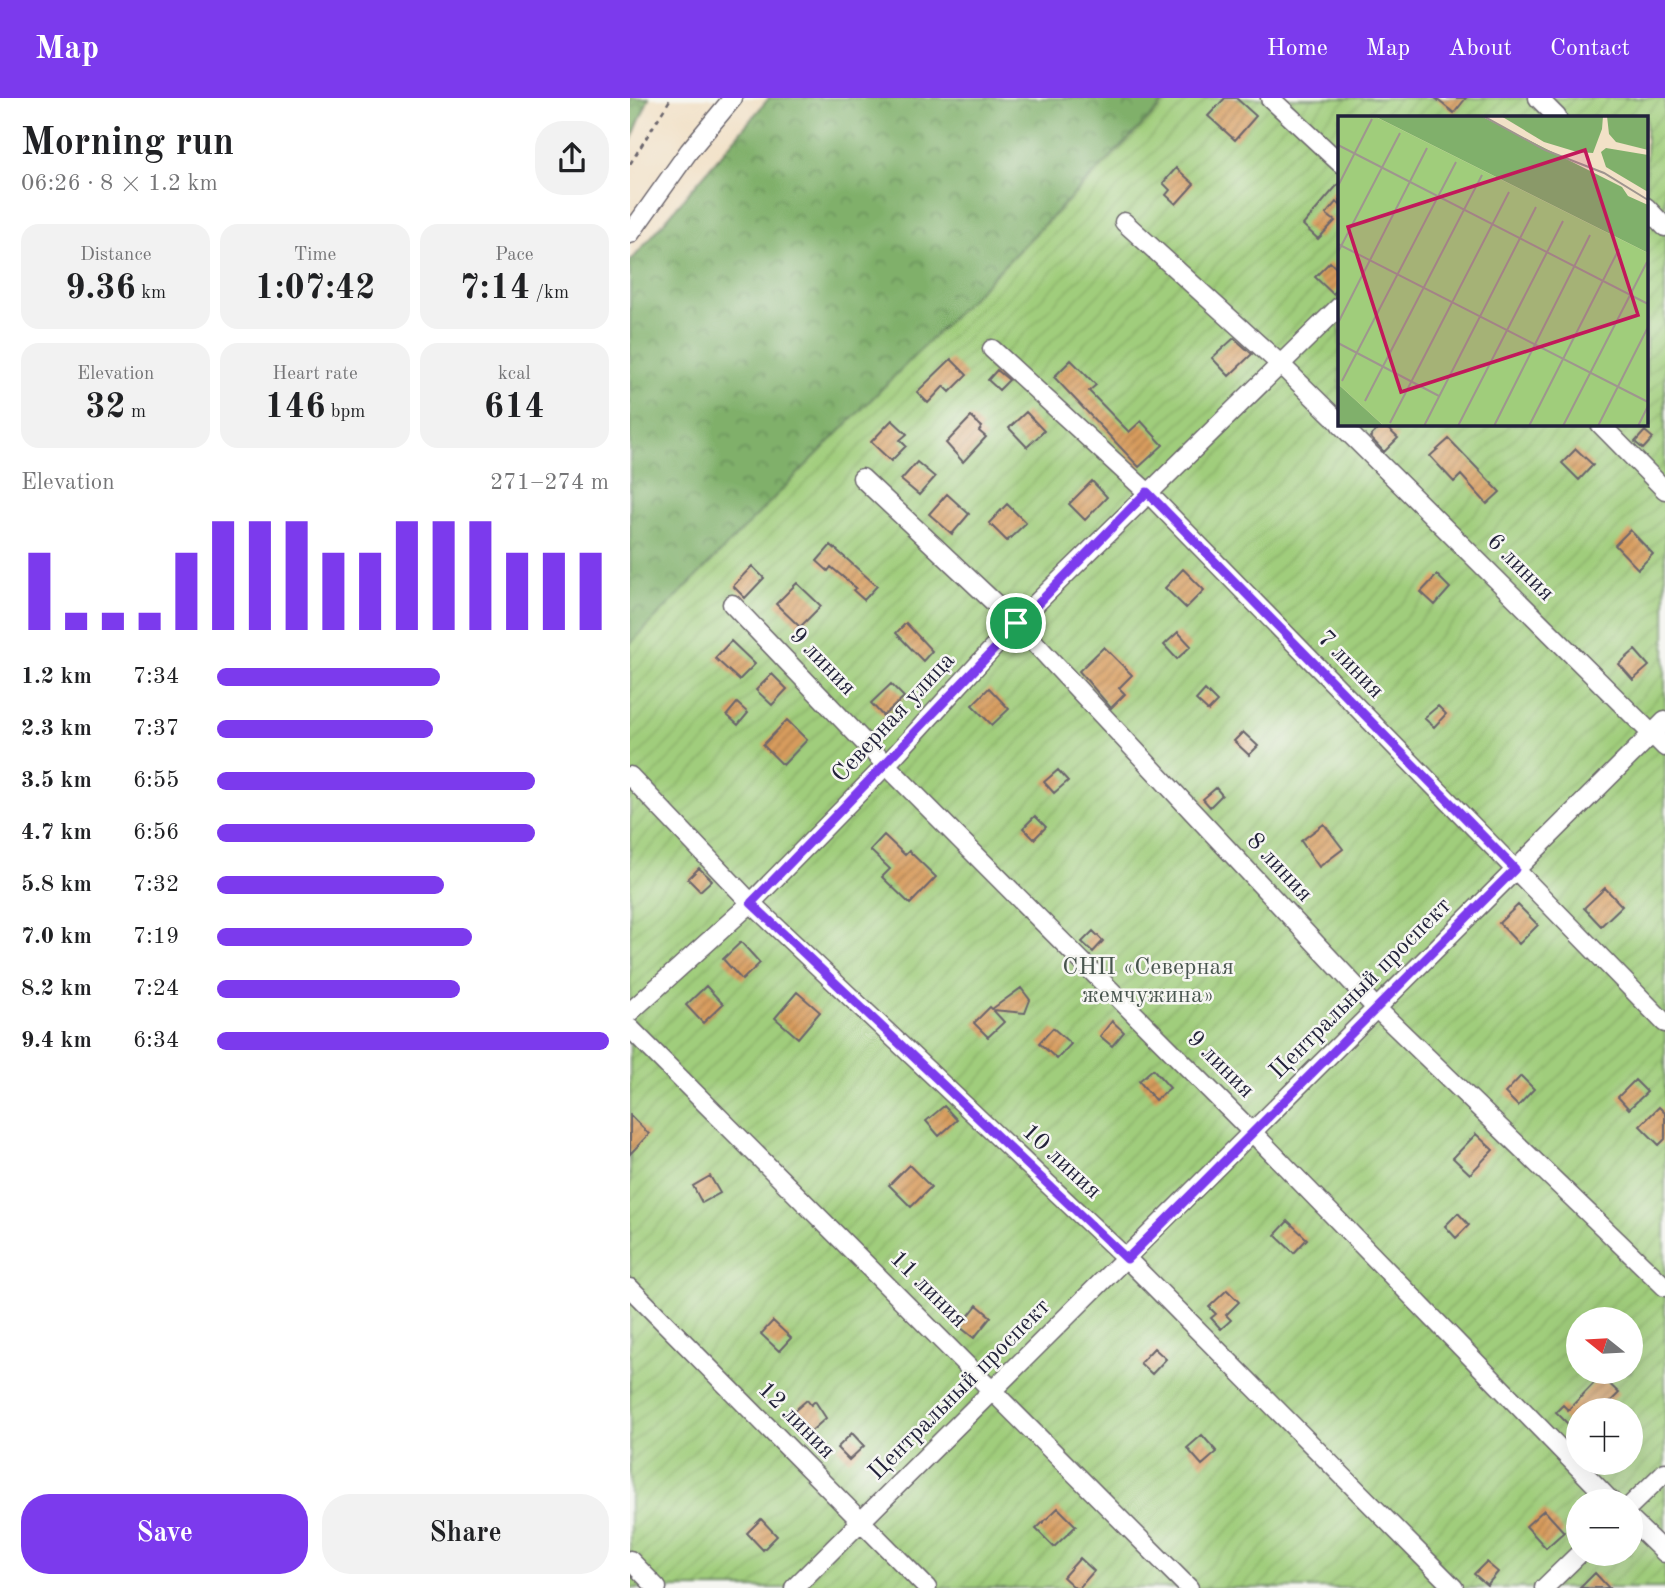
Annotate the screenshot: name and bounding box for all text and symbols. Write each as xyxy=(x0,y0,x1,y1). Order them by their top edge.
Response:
text: Map xyxy=(35,33,99,66)
text: Home xyxy=(1267,37,1328,61)
text: Map xyxy=(1366,37,1410,61)
text: About xyxy=(1448,37,1512,61)
text: Contact xyxy=(1550,37,1630,61)
inset map xyxy=(1338,116,1648,425)
button: share xyxy=(535,121,609,195)
text: Morning run xyxy=(21,125,234,163)
text: 06:26 · 8 × 1.2 km xyxy=(21,172,218,195)
text: Distance xyxy=(80,246,151,265)
text: Time xyxy=(294,246,336,265)
text: Pace xyxy=(495,246,534,265)
text: 9.36 xyxy=(65,271,136,306)
text: 1:07:42 xyxy=(254,271,376,306)
text: 7:14 xyxy=(460,271,530,306)
text: km xyxy=(136,284,166,303)
text: /km xyxy=(530,284,569,303)
text: Elevation xyxy=(77,365,154,384)
text: Heart rate xyxy=(272,365,358,384)
text: kcal xyxy=(498,365,531,384)
text: 32 xyxy=(85,390,126,425)
text: 146 xyxy=(265,390,325,425)
text: 614 xyxy=(484,390,545,425)
text: m xyxy=(126,403,146,422)
text: bpm xyxy=(325,403,365,422)
text: Elevation xyxy=(21,471,115,494)
text: 271–274 m xyxy=(490,471,609,494)
street label: 6 линия xyxy=(1482,530,1558,606)
pin xyxy=(986,593,1046,653)
icon: arrive xyxy=(997,604,1035,642)
street label: 9 линия xyxy=(784,623,860,701)
street label: 7 линия xyxy=(1312,626,1388,704)
street label: Северная улица xyxy=(828,648,960,788)
text: 1.2 km xyxy=(21,665,92,688)
text: 7:34 xyxy=(133,665,179,688)
text: 2.3 km xyxy=(21,717,92,740)
text: 7:37 xyxy=(133,717,179,740)
text: 3.5 km xyxy=(21,769,92,792)
text: 6:55 xyxy=(133,769,179,792)
text: 4.7 km xyxy=(21,821,92,844)
text: 6:56 xyxy=(133,821,179,844)
street label: 8 линия xyxy=(1242,829,1316,907)
text: 5.8 km xyxy=(21,873,92,896)
text: 7:32 xyxy=(133,873,179,896)
street label: Центральный проспект xyxy=(1266,894,1456,1084)
text: 7.0 km xyxy=(21,925,92,948)
text: 7:19 xyxy=(133,925,179,948)
park label: СНП «Северная жемчужина» xyxy=(1062,956,1234,1008)
text: 8.2 km xyxy=(21,977,92,1000)
text: 7:24 xyxy=(133,977,179,1000)
street label: 9 линия xyxy=(1182,1027,1258,1103)
text: 9.4 km xyxy=(21,1029,92,1052)
text: 6:34 xyxy=(133,1029,179,1052)
street label: 10 линия xyxy=(1017,1120,1105,1204)
street label: 11 линия xyxy=(885,1247,971,1333)
street label: Центральный проспект xyxy=(865,1295,1055,1485)
north arrow xyxy=(1566,1307,1643,1384)
map controls xyxy=(1566,1307,1643,1566)
street label: 12 линия xyxy=(753,1378,839,1464)
button: + xyxy=(1566,1398,1643,1475)
button: − xyxy=(1566,1489,1643,1566)
button: Save xyxy=(21,1494,308,1574)
button: Share xyxy=(322,1494,609,1574)

